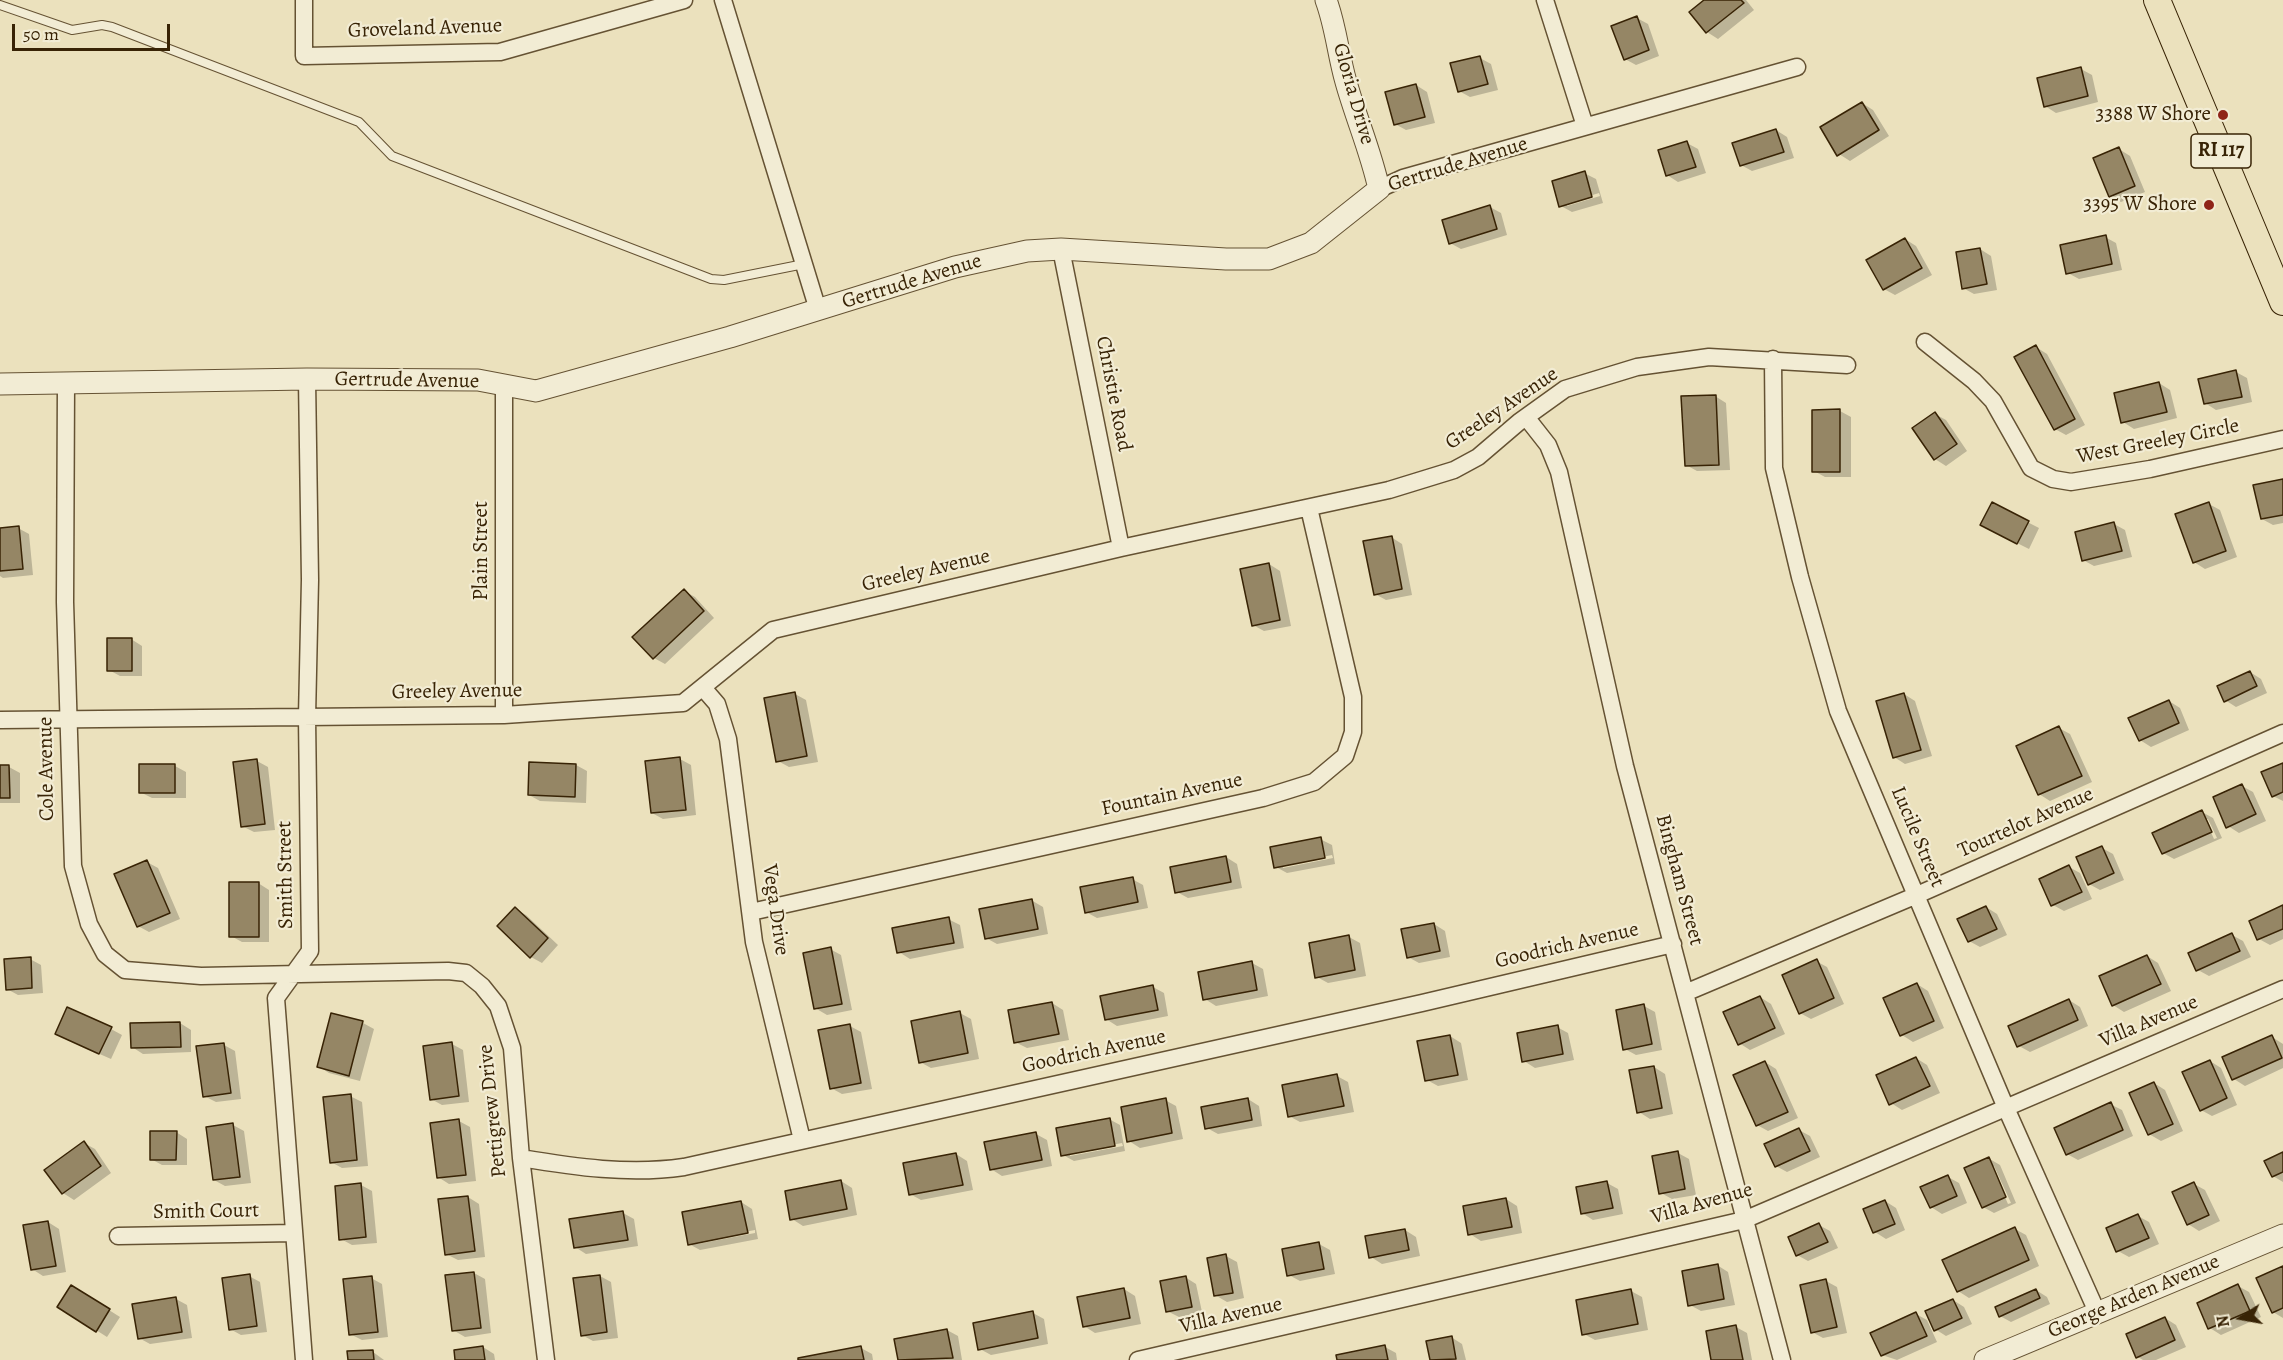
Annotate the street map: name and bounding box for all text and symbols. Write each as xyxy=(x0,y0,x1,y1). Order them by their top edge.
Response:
scale bar xyxy=(15,12,172,50)
street label: Groveland Avenue xyxy=(347,14,503,44)
text: 50 m xyxy=(23,22,59,46)
street label: Gloria Drive xyxy=(1326,40,1380,148)
place label: 3388 W Shore xyxy=(2095,102,2211,128)
marker: 3388 W Shore xyxy=(2216,108,2230,122)
street label: Gertrude Avenue xyxy=(1385,132,1531,198)
road number: RI 117 xyxy=(2191,134,2251,168)
place label: 3395 W Shore xyxy=(2083,192,2197,218)
marker: 3395 W Shore xyxy=(2202,198,2216,212)
street label: Gertrude Avenue xyxy=(839,249,985,315)
street label: Christie Road xyxy=(1089,334,1137,454)
street label: Greeley Avenue xyxy=(1441,362,1563,456)
street label: Gertrude Avenue xyxy=(334,367,480,395)
street label: West Greeley Circle xyxy=(2075,414,2241,470)
street label: Plain Street xyxy=(469,501,495,601)
street label: Greeley Avenue xyxy=(859,544,993,598)
street label: Greeley Avenue xyxy=(391,678,523,706)
street label: Cole Avenue xyxy=(33,717,61,821)
street label: Fountain Avenue xyxy=(1099,768,1245,822)
street label: Tourtelot Avenue xyxy=(1954,782,2098,864)
street label: Lucile Street xyxy=(1884,783,1950,891)
street label: Bingham Street xyxy=(1649,812,1709,948)
street label: Smith Street xyxy=(272,821,300,929)
street label: Vega Drive xyxy=(756,863,794,957)
street label: Goodrich Avenue xyxy=(1493,917,1641,975)
street label: Villa Avenue xyxy=(2096,990,2202,1054)
street label: Goodrich Avenue xyxy=(1020,1024,1168,1080)
street label: Pettigrew Drive xyxy=(473,1043,513,1179)
street label: Villa Avenue xyxy=(1648,1177,1756,1231)
street label: Smith Court xyxy=(153,1198,259,1226)
street label: George Arden Avenue xyxy=(2044,1249,2224,1345)
north arrow xyxy=(2211,1288,2271,1348)
street label: Villa Avenue xyxy=(1177,1292,1285,1340)
text: N xyxy=(2211,1314,2235,1329)

